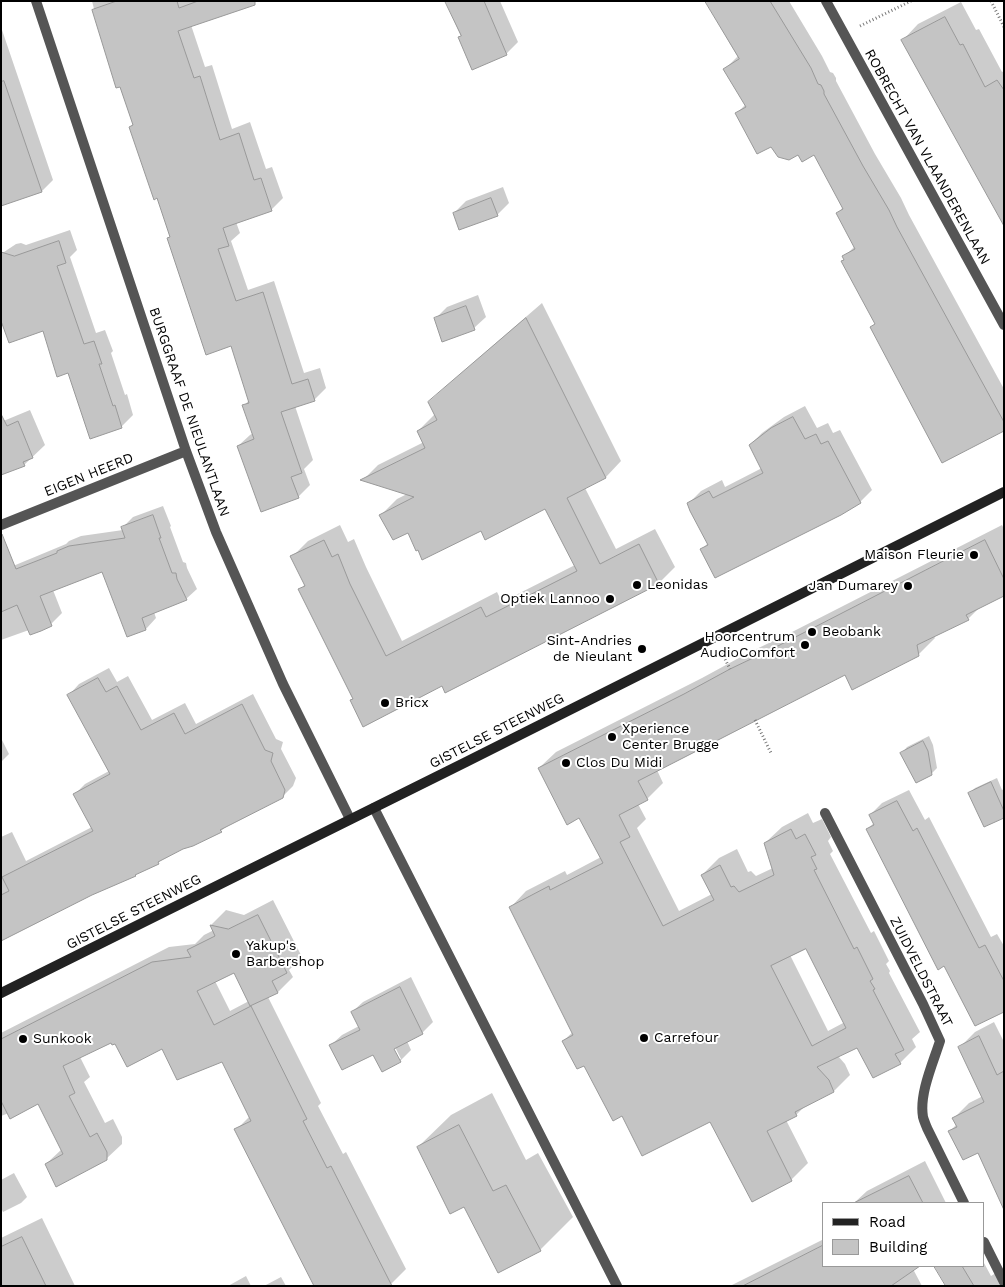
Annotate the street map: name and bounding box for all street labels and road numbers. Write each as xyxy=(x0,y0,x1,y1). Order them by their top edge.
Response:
street label: ROBRECHT VAN VLAANDERENLAAN xyxy=(861,46,993,268)
street label: BURGGRAAF DE NIEULANTLAAN xyxy=(145,305,233,519)
street label: EIGEN HEERD xyxy=(42,449,136,501)
street label: GISTELSE STEENWEG xyxy=(427,690,567,772)
street label: GISTELSE STEENWEG xyxy=(64,871,204,953)
street label: ZUIDVELDSTRAAT xyxy=(886,914,956,1030)

